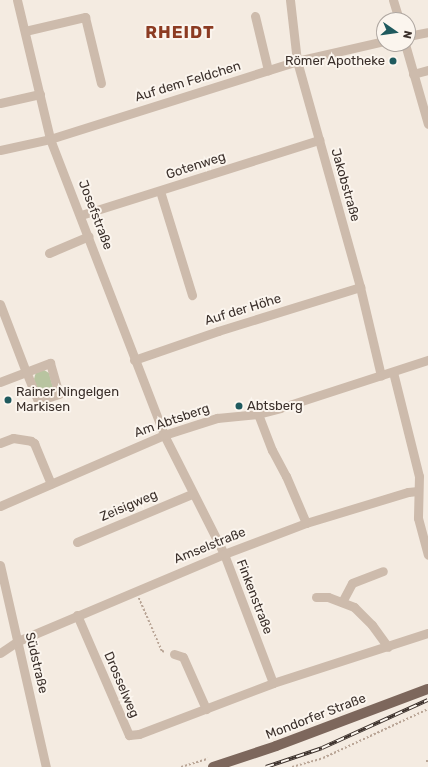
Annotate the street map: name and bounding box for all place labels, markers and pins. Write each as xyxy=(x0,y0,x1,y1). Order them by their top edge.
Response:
place label: Römer Apotheke xyxy=(284,53,385,69)
marker: Römer Apotheke xyxy=(388,56,398,66)
place label: Rainer Ningelgen Markisen xyxy=(16,385,119,416)
marker: Rainer Ningelgen Markisen xyxy=(3,395,13,405)
place label: Abtsberg xyxy=(247,398,303,414)
marker: Abtsberg xyxy=(234,401,244,411)

